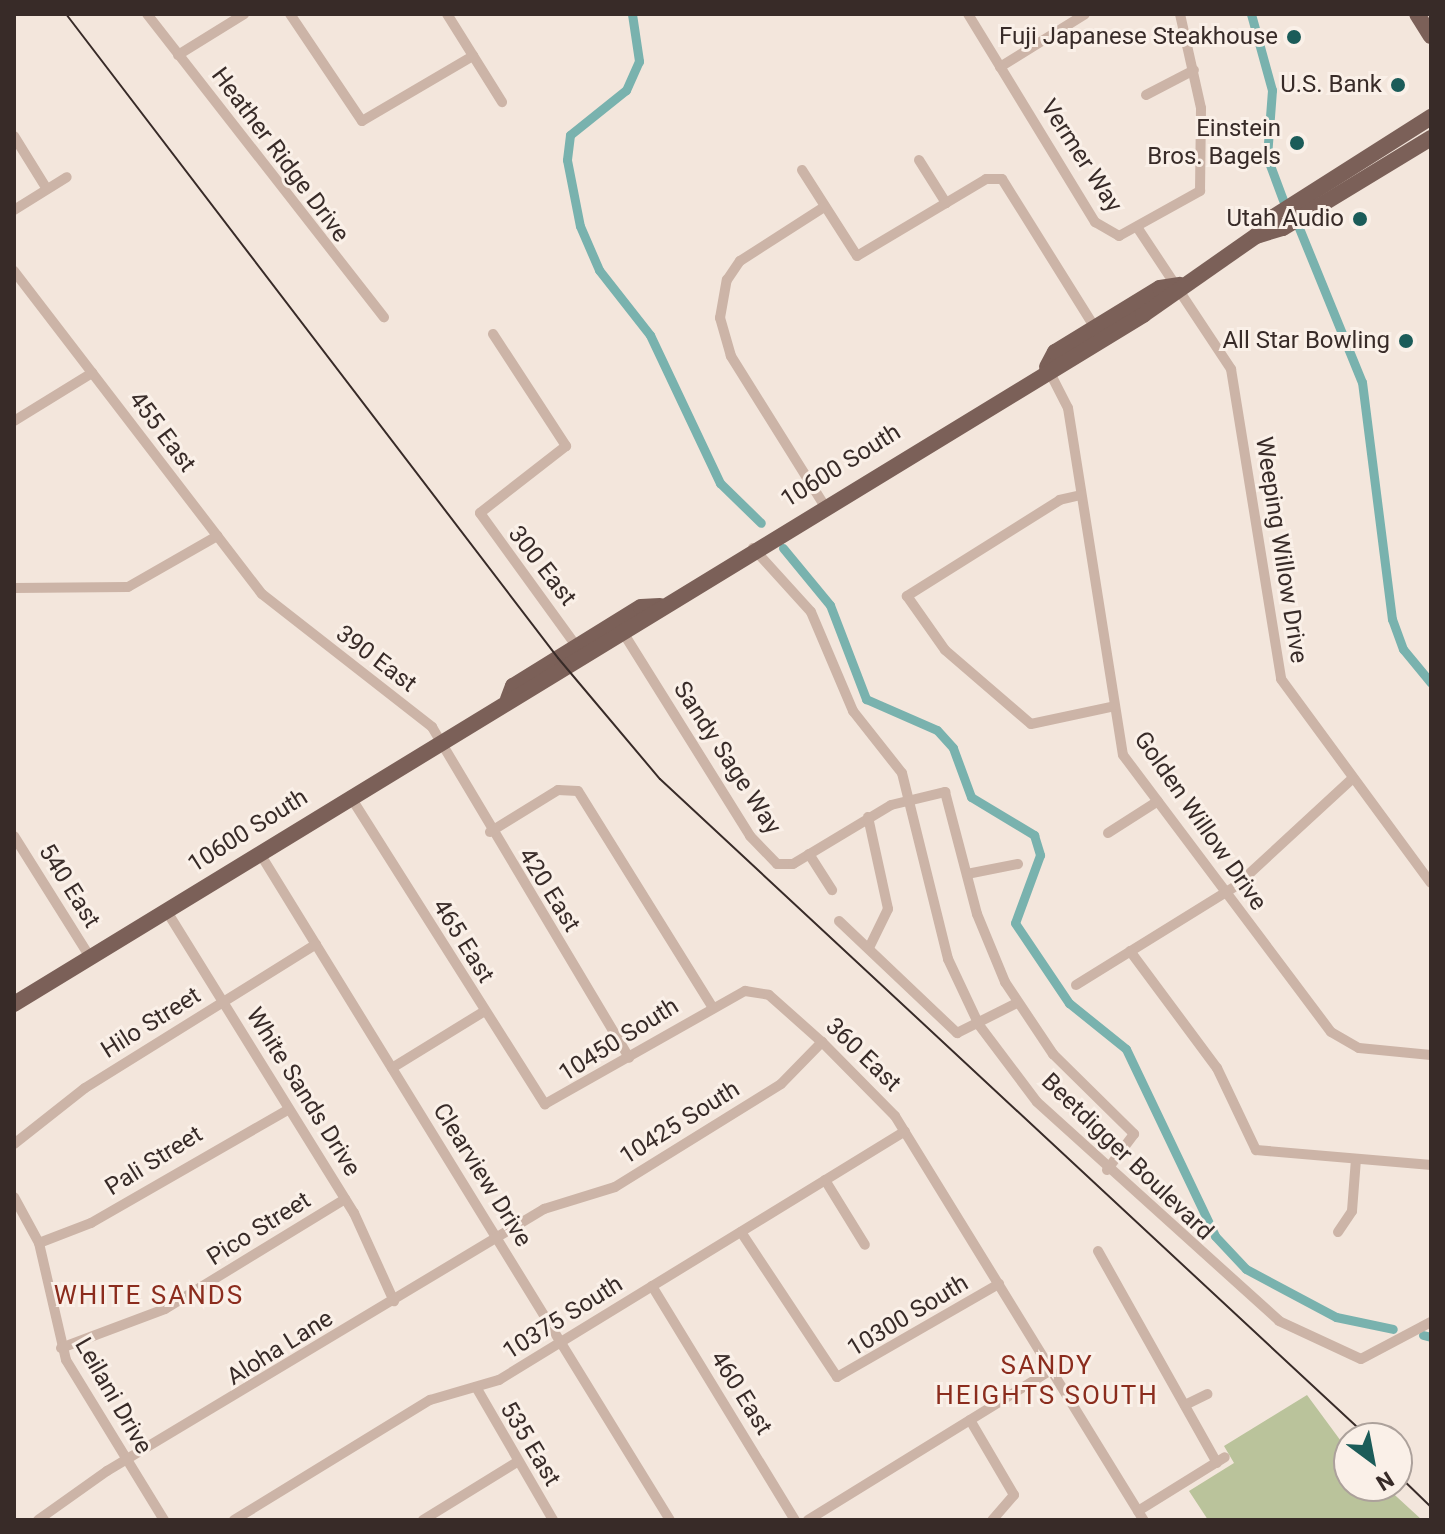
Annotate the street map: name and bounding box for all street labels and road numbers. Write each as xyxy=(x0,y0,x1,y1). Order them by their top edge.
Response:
street label: Heather Ridge Drive xyxy=(205,62,355,248)
street label: Vermer Way xyxy=(1034,94,1128,218)
street label: 455 East xyxy=(122,386,202,478)
street label: 10600 South xyxy=(776,418,906,514)
street label: Weeping Willow Drive xyxy=(1249,435,1313,665)
street label: 300 East xyxy=(502,520,582,612)
street label: 390 East xyxy=(330,619,422,699)
street label: Sandy Sage Way xyxy=(667,676,787,840)
street label: Golden Willow Drive xyxy=(1127,726,1273,916)
street label: 10600 South xyxy=(183,783,313,879)
street label: 540 East xyxy=(32,839,106,933)
street label: 420 East xyxy=(512,843,586,937)
street label: 465 East xyxy=(426,894,500,988)
street label: Hilo Street xyxy=(96,981,206,1065)
street label: 10450 South xyxy=(554,992,684,1088)
street label: White Sands Drive xyxy=(240,1002,366,1182)
street label: 360 East xyxy=(819,1012,907,1098)
street label: Beetdigger Boulevard xyxy=(1035,1068,1219,1246)
street label: 10425 South xyxy=(615,1075,745,1171)
street label: Clearview Drive xyxy=(426,1098,538,1252)
street label: Pali Street xyxy=(100,1120,208,1202)
street label: Pico Street xyxy=(202,1186,316,1272)
street label: 10300 South xyxy=(842,1269,974,1363)
street label: 10375 South xyxy=(498,1270,628,1366)
street label: Aloha Lane xyxy=(222,1304,338,1392)
street label: Leilani Drive xyxy=(68,1333,158,1459)
street label: 460 East xyxy=(704,1346,778,1440)
street label: 535 East xyxy=(494,1397,566,1491)

